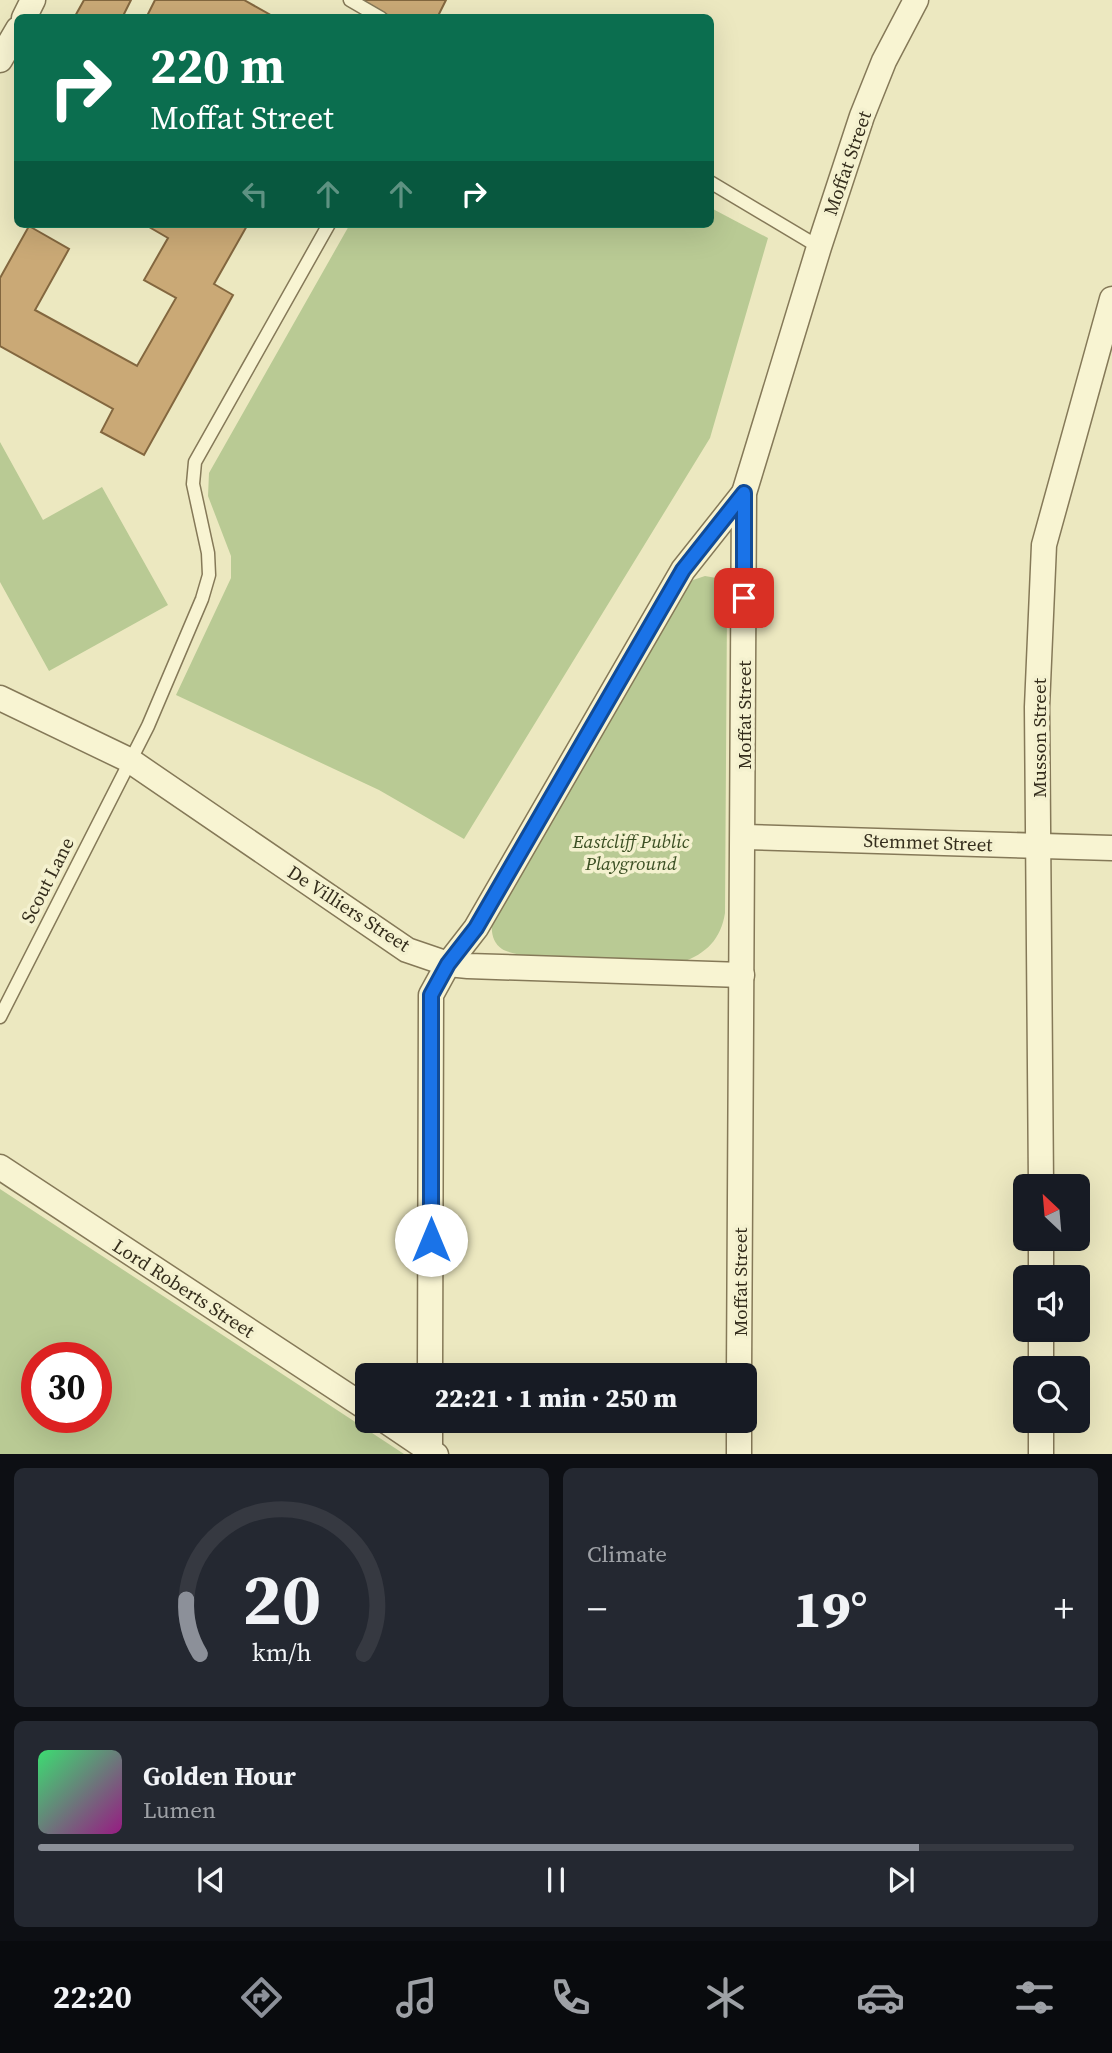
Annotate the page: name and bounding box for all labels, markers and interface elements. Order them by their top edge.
text: 220 m [150,32,285,99]
icon: right [35,42,126,133]
text: Moffat Street [150,96,334,140]
street label: Moffat Street [817,106,877,219]
icon: left [236,175,274,213]
icon: ahead [309,175,347,213]
icon: ahead [382,175,420,213]
icon: right [455,175,493,213]
pin [714,568,774,628]
icon: arrive [725,579,763,617]
street label: Moffat Street [731,660,757,770]
street label: Musson Street [1026,677,1052,798]
street label: Stemmet Street [863,827,994,857]
park label: Eastcliff Public Playground [571,828,690,876]
street label: Scout Lane [14,833,80,927]
street label: De Villiers Street [283,859,416,958]
north arrow [1013,1174,1090,1251]
map controls [1013,1174,1090,1433]
position arrow [394,1203,468,1277]
street label: Moffat Street [727,1227,753,1337]
street label: Lord Roberts Street [108,1232,261,1344]
button: sound [1013,1265,1090,1342]
speed limit sign: 30 [21,1342,112,1433]
button: search [1013,1356,1090,1433]
text: 22:21 · 1 min · 250 m [435,1380,677,1416]
text: Climate [587,1538,667,1570]
text: 20 [242,1549,321,1648]
text: 19° [793,1573,868,1644]
text: − [587,1583,607,1635]
text: + [1054,1583,1074,1635]
text: km/h [252,1634,311,1668]
text: Golden Hour [143,1758,296,1794]
text: Lumen [143,1794,216,1826]
icon: previous [192,1861,230,1899]
icon: pause [537,1861,575,1899]
icon: next [882,1861,920,1899]
icon: directions [237,1973,286,2022]
icon: music [392,1973,441,2022]
icon: phone [546,1973,595,2022]
icon: climate [701,1973,750,2022]
icon: car [856,1973,905,2022]
icon: filters [1010,1973,1059,2022]
text: 22:20 [53,1975,132,2019]

